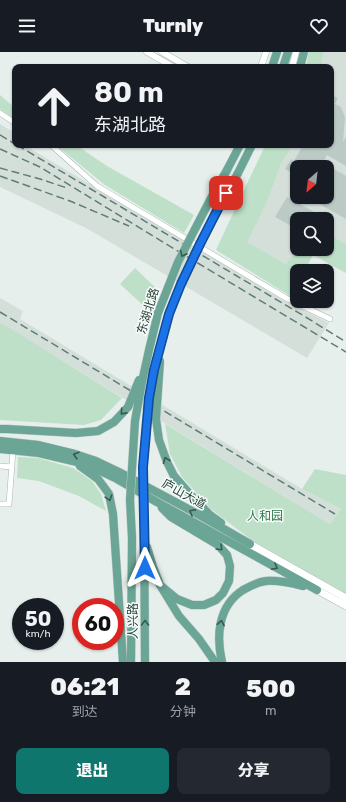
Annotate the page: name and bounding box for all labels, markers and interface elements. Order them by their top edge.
icon: menu [16,15,38,37]
text: Turnly [143,15,203,37]
icon: heart [308,15,330,37]
text: 80 m [94,76,164,109]
icon: ahead [28,80,80,132]
text: 东湖北路 [94,114,166,136]
north arrow [290,160,334,204]
map controls [290,160,334,308]
pin [209,176,243,210]
icon: arrive [215,182,237,204]
button: search [290,212,334,256]
one-way arrow [180,250,187,257]
button: layers [290,264,334,308]
street label: 东湖北路 [134,286,162,336]
one-way arrow [120,407,127,415]
one-way arrow [72,451,79,460]
one-way arrow [163,456,171,463]
street label: 庐山大道 [160,476,208,512]
one-way arrow [104,494,113,501]
one-way arrow [189,509,196,516]
park label: 人和园 [247,509,283,523]
one-way arrow [215,543,223,551]
position arrow [124,547,166,589]
one-way arrow [271,562,278,569]
speed limit sign: 60 [72,598,124,650]
street label: 人兴路 [126,603,140,639]
text: 50 [25,607,51,631]
one-way arrow [141,620,149,626]
one-way arrow [216,620,225,627]
text: km/h [26,628,50,640]
text: 06:21 [50,673,119,701]
text: 2 [175,673,191,701]
text: 500 [246,675,296,703]
text: m [265,703,277,718]
text: 到达 [72,704,98,719]
text: 分钟 [170,704,196,719]
button: 退出 [16,748,169,794]
button: 分享 [177,748,330,794]

